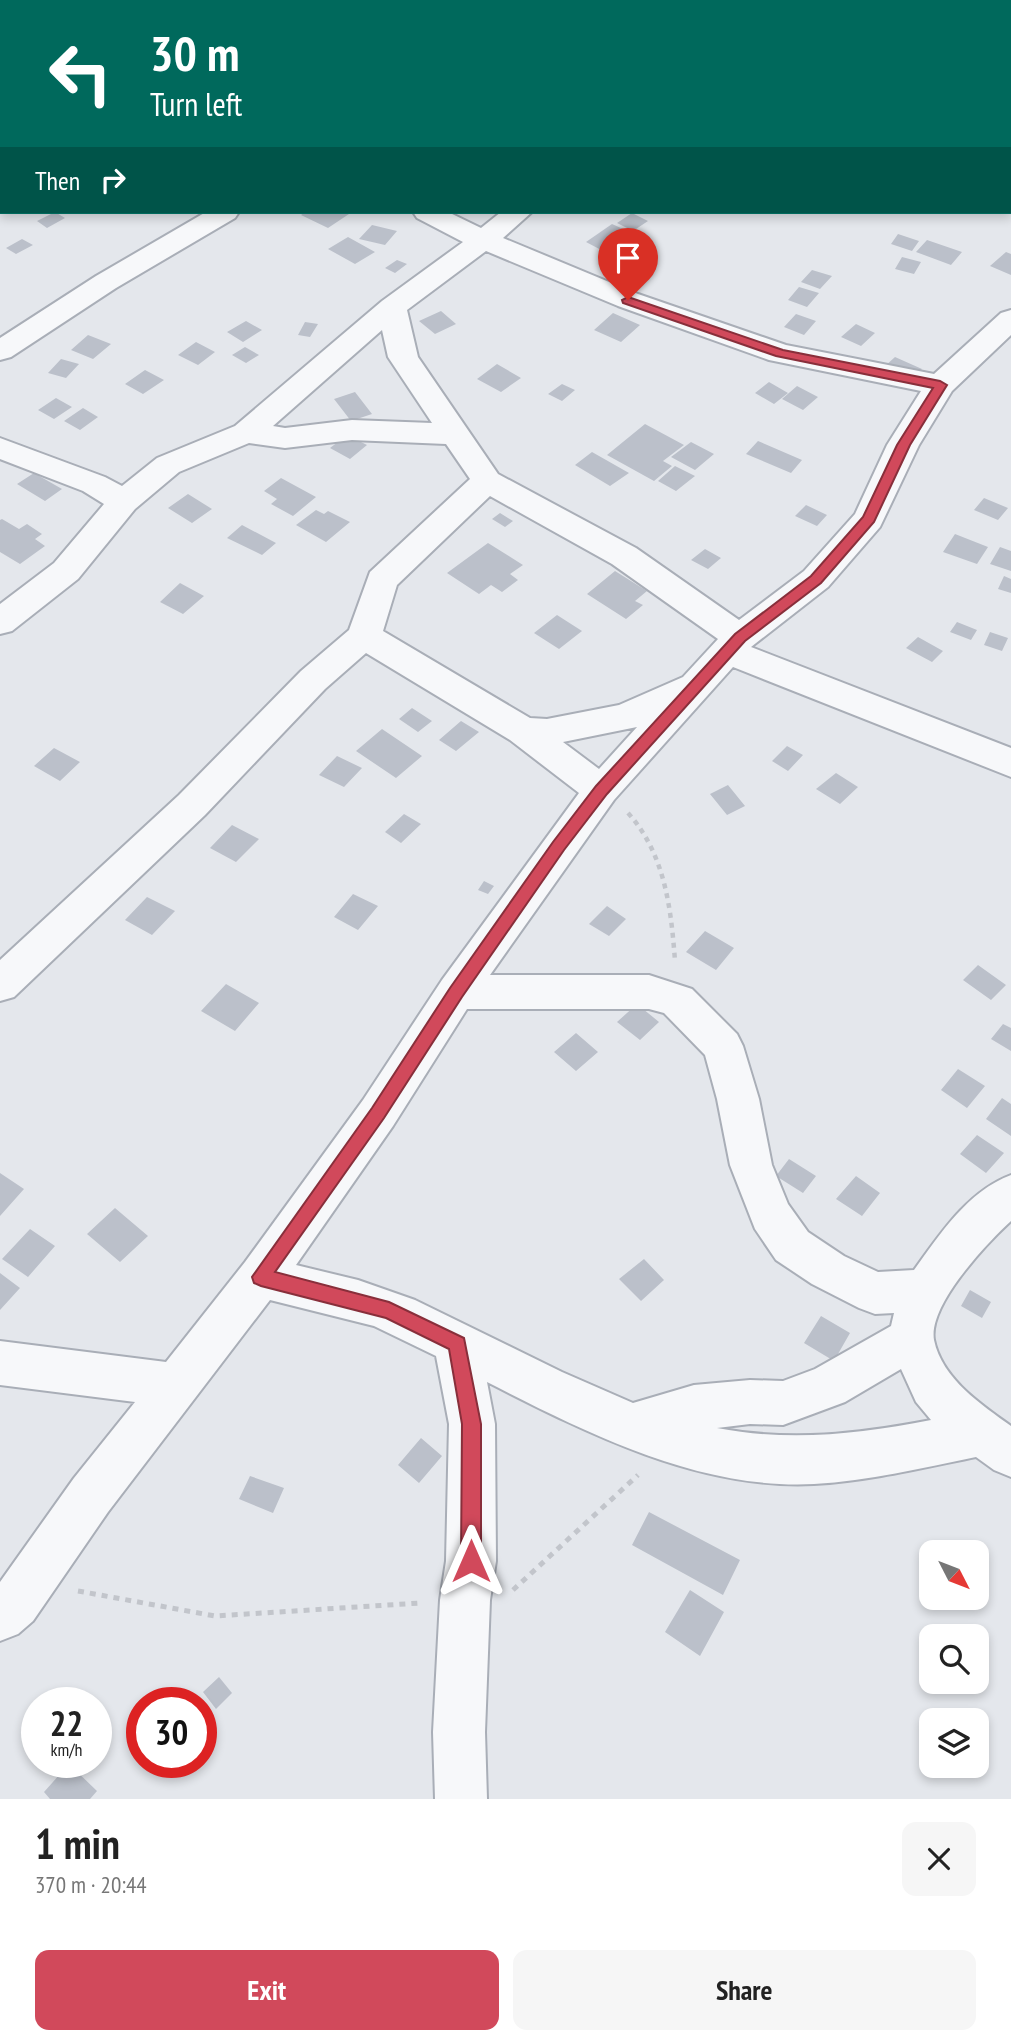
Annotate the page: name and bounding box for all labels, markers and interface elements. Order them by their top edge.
text: 30 m [150,21,239,85]
icon: left [35,28,126,119]
text: Turn left [150,83,242,125]
icon: right [94,161,132,199]
text: Then [35,164,80,197]
pin [598,228,658,300]
icon: arrive [609,239,647,277]
position arrow [434,1524,508,1598]
north arrow [919,1540,989,1610]
map controls [919,1540,989,1778]
button: search [919,1624,989,1694]
speed limit sign: 30 [126,1687,217,1778]
text: 22 [50,1700,83,1746]
button: layers [919,1708,989,1778]
text: km/h [51,1738,82,1761]
text: 1 min [35,1816,120,1871]
button: close [902,1822,976,1896]
text: 370 m · 20:44 [35,1870,147,1899]
button: Exit [35,1950,499,2030]
button: Share [513,1950,976,2030]

